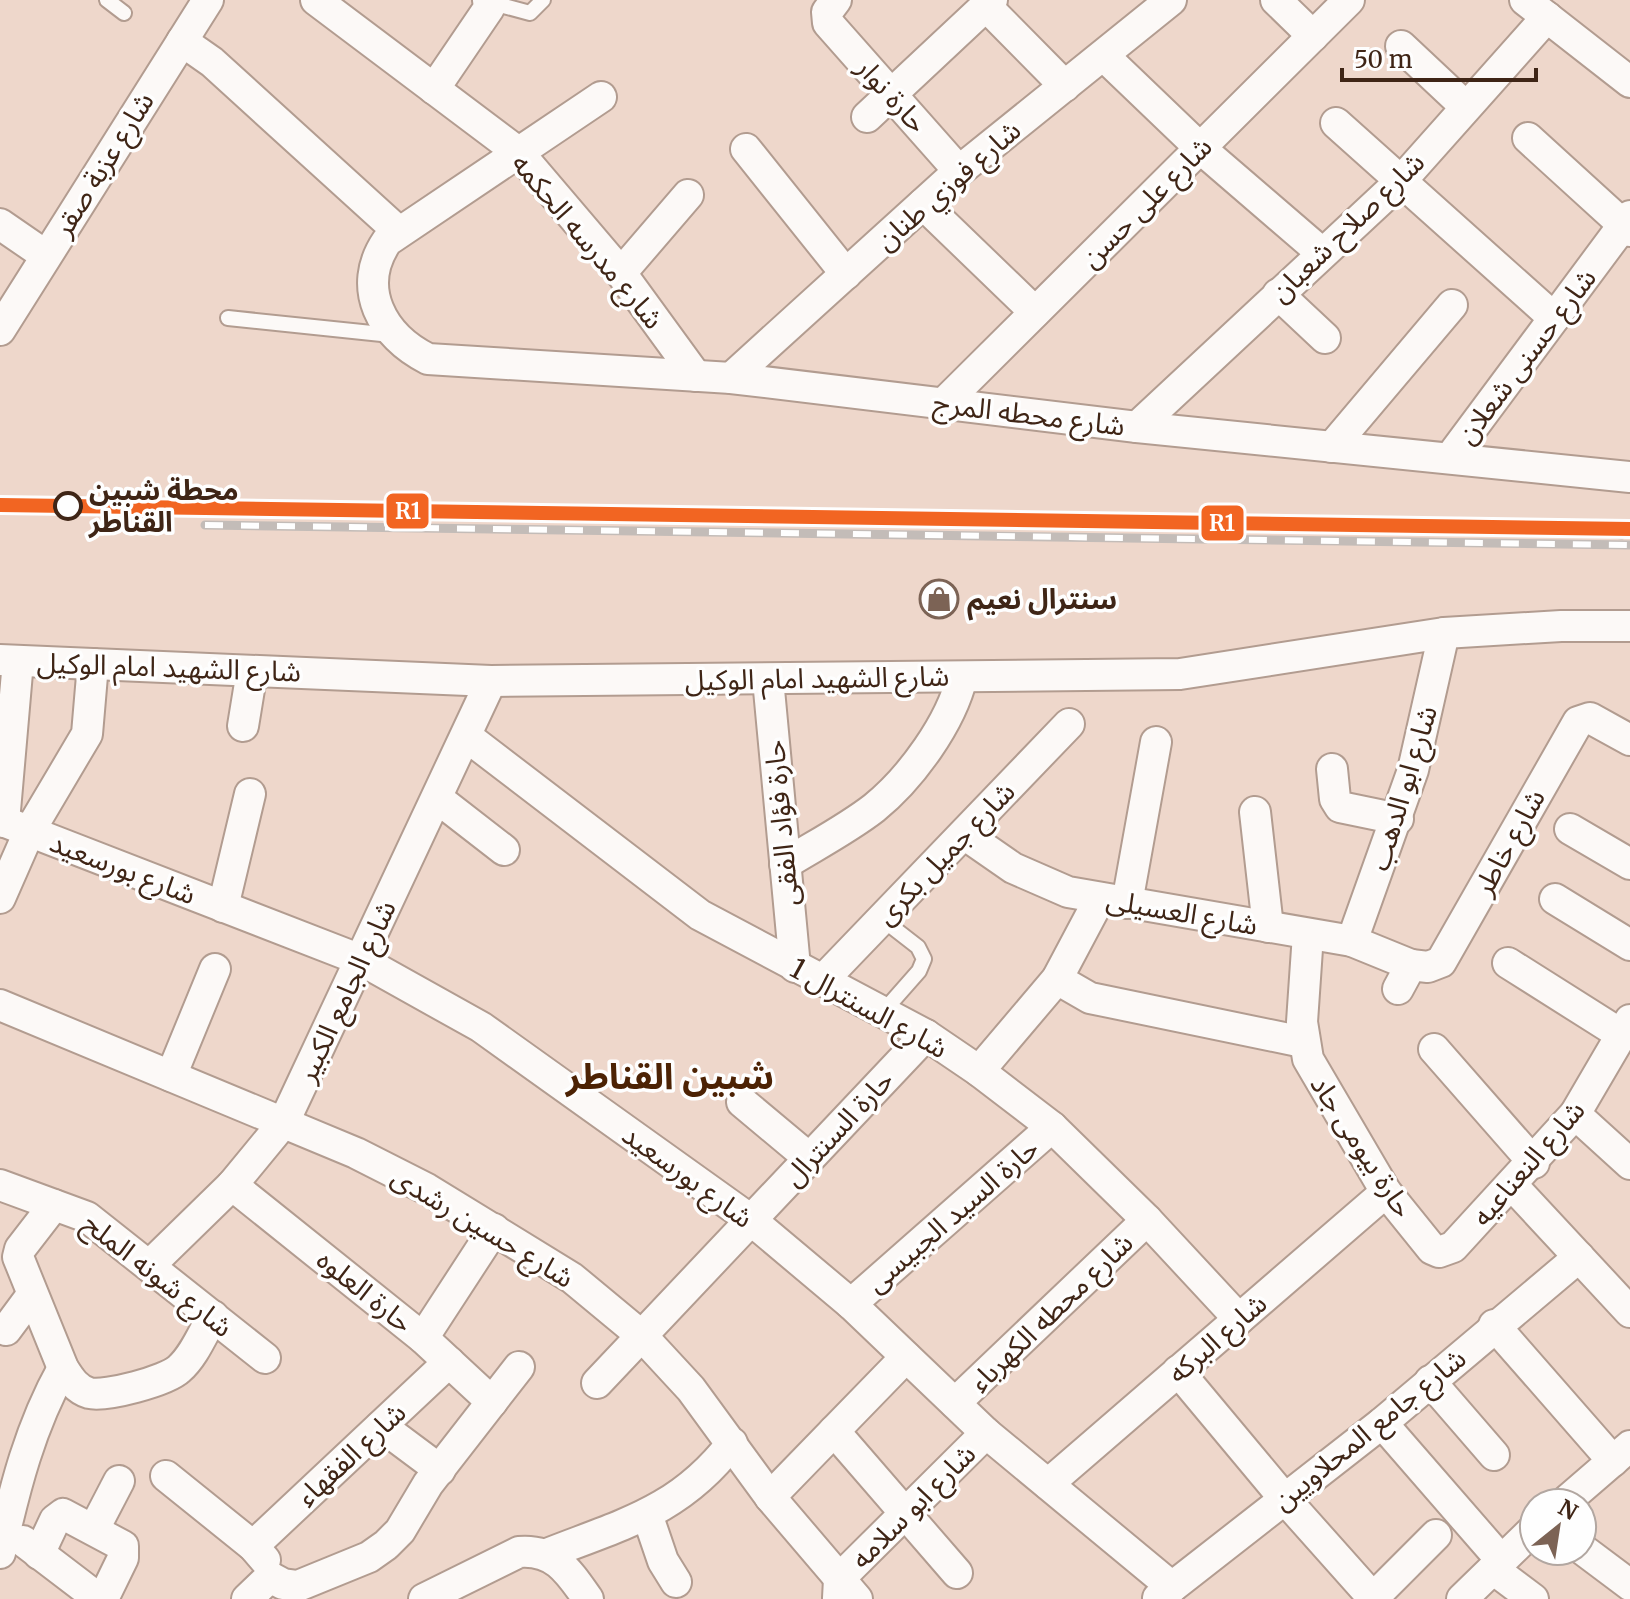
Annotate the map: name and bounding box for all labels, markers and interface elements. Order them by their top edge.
scale bar [1342,32,1536,82]
text: 50 m [1354,44,1413,75]
street label: حارة نوار [848,49,935,140]
street label: شارع عزبة صقر [44,85,164,245]
street label: شارع فوزي طنان [868,112,1030,261]
street label: شارع على حسن [1073,129,1222,278]
street label: شارع صلاح شعبان [1262,144,1434,312]
street label: شارع مدرسه الحكمه [502,146,672,338]
street label: شارع حسنى شعلان [1448,261,1606,453]
street label: شارع محطه المرج [931,384,1127,447]
place label: محطة شبين القناطر [88,472,239,540]
marker: محطة شبين القناطر [54,492,82,520]
line badge: R1 [385,492,430,530]
text: R1 [395,497,421,525]
line badge: R1 [1200,504,1245,542]
text: R1 [1209,509,1235,537]
shop icon: سنترال نعيم [918,578,960,620]
place label: سنترال نعيم [967,581,1117,621]
street label: شارع الشهيد امام الوكيل [36,644,302,693]
street label: شارع الشهيد امام الوكيل [685,658,950,701]
street label: شارع ابو الدهب [1361,701,1448,876]
street label: حارة فؤاد الفقى [756,739,806,907]
street label: شارع جميل بكرى [868,774,1025,934]
street label: شارع خاطر [1465,783,1555,904]
street label: شارع بورسعيد [44,824,201,915]
street label: شارع العسيلى [1103,881,1260,946]
street label: شارع الجامع الكبير [288,894,407,1090]
street label: شارع السنترال 1 [782,950,954,1069]
district label: شبين القناطر [564,1054,774,1099]
street label: حارة السنترال [775,1062,901,1194]
street label: حارة بيومى جاد [1303,1068,1421,1224]
street label: شارع النعناعيه [1463,1093,1595,1235]
street label: شارع بورسعيد [614,1116,761,1238]
street label: حارة السيد الجبيسى [858,1130,1046,1300]
street label: شارع حسين رشدى [384,1158,581,1298]
street label: شارع شونه الملح [74,1205,240,1347]
street label: شارع محطه الكهرباء [962,1225,1142,1401]
street label: حارة العلوه [310,1241,420,1341]
street label: شارع البركه [1160,1285,1276,1393]
street label: شارع جامع المحلاويين [1265,1340,1475,1520]
street label: شارع الفقهاء [289,1394,415,1516]
street label: شارع ابو سلامه [843,1436,985,1578]
north arrow [1518,1487,1598,1567]
text: N [1553,1493,1583,1526]

